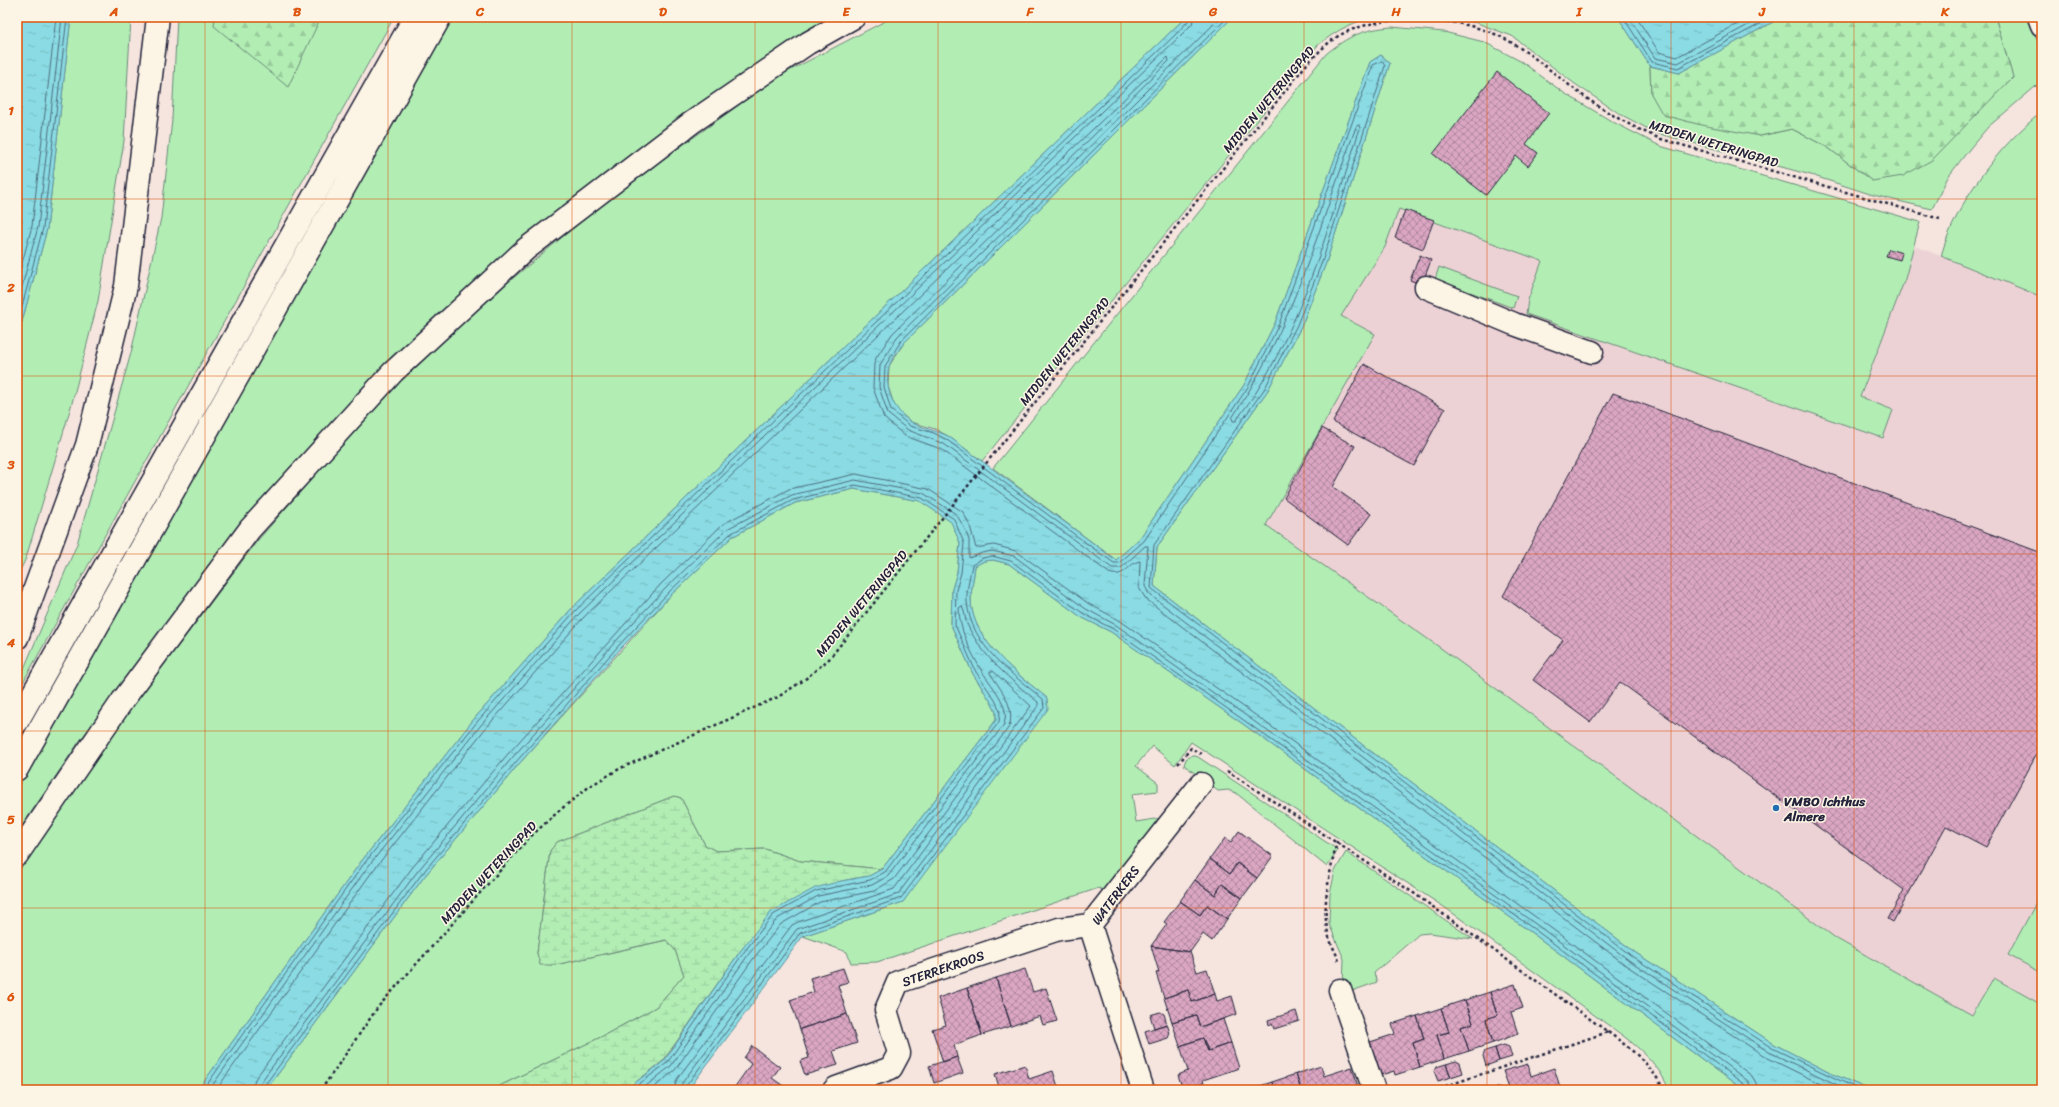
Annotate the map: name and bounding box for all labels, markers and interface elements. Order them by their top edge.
text: A [109,0,118,23]
text: B [293,0,302,23]
text: C [475,0,485,23]
text: D [659,0,667,23]
text: E [842,0,851,23]
text: F [1025,0,1034,23]
text: G [1208,0,1218,23]
text: H [1390,0,1401,23]
text: I [1575,0,1583,23]
text: J [1758,0,1766,23]
text: K [1940,0,1950,23]
street label: MIDDEN WETERINGPAD [1216,40,1320,158]
text: 1 [8,99,14,122]
street label: MIDDEN WETERINGPAD [1646,113,1782,174]
text: 2 [6,276,15,299]
street label: MIDDEN WETERINGPAD [1013,292,1116,411]
text: 3 [6,453,15,476]
street label: MIDDEN WETERINGPAD [809,544,913,662]
text: 4 [6,631,16,654]
place label: VMBO Ichthus Almere [1783,790,1866,828]
marker: VMBO Ichthus Almere [1771,803,1781,813]
text: 5 [7,808,15,831]
street label: MIDDEN WETERINGPAD [434,815,543,929]
street label: WATERKERS [1085,861,1145,930]
street label: STERREKROOS [899,944,987,993]
text: 6 [6,985,15,1008]

